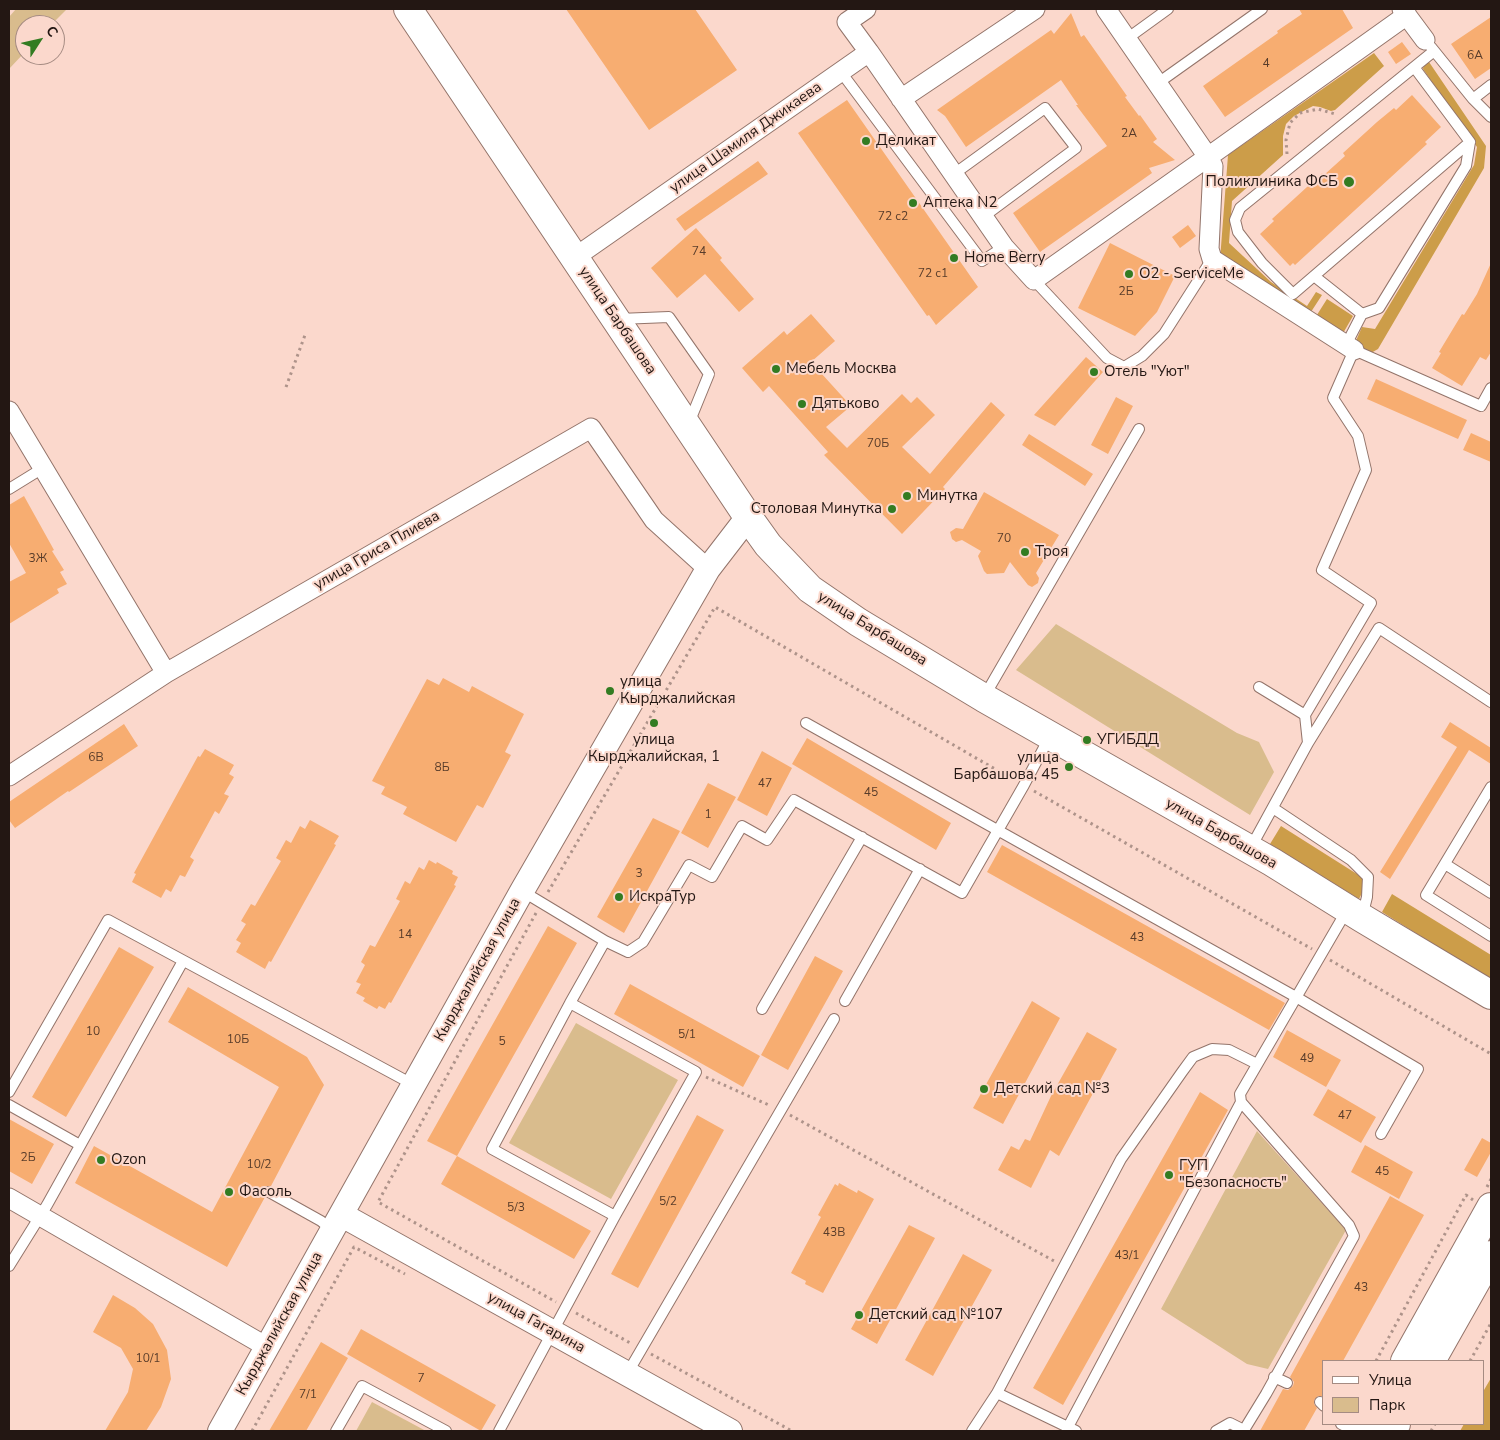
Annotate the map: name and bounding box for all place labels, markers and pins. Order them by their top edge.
place label: Деликат [876,132,936,150]
marker: Деликат [860,135,872,147]
place label: Поликлиника ФСБ [1206,173,1338,191]
marker: Поликлиника ФСБ [1342,175,1356,189]
place label: Аптека N2 [923,194,997,212]
marker: Аптека N2 [907,197,919,209]
place label: Home Berry [964,249,1045,267]
marker: Home Berry [948,252,960,264]
place label: О2 - ServiceMe [1139,265,1243,283]
marker: О2 - ServiceMe [1123,268,1135,280]
place label: Мебель Москва [786,360,897,378]
marker: Мебель Москва [770,363,782,375]
place label: Отель "Уют" [1104,363,1190,381]
marker: Отель "Уют" [1088,366,1100,378]
place label: Дятьково [812,395,880,413]
marker: Дятьково [796,398,808,410]
place label: Минутка [917,487,978,505]
marker: Минутка [901,490,913,502]
place label: Столовая Минутка [751,500,882,518]
marker: Столовая Минутка [886,503,898,515]
place label: Троя [1035,543,1068,561]
marker: Троя [1019,546,1031,558]
place label: улица Кырджалийская [620,673,735,708]
marker: улица Кырджалийская [604,685,616,697]
marker: улица Кырджалийская, 1 [648,717,660,729]
place label: улица Кырджалийская, 1 [588,731,720,766]
place label: УГИБДД [1097,731,1159,749]
marker: УГИБДД [1081,734,1093,746]
place label: улица Барбашова, 45 [954,749,1059,784]
marker: улица Барбашова, 45 [1063,761,1075,773]
place label: ИскраТур [629,888,696,906]
marker: ИскраТур [613,891,625,903]
place label: Детский сад №3 [994,1080,1110,1098]
marker: Детский сад №3 [978,1083,990,1095]
place label: Ozon [111,1151,146,1169]
marker: Ozon [95,1154,107,1166]
place label: ГУП "Безопасность" [1179,1157,1287,1192]
marker: ГУП "Безопасность" [1163,1169,1175,1181]
place label: Фасоль [239,1183,292,1201]
marker: Фасоль [223,1186,235,1198]
place label: Детский сад №107 [869,1306,1003,1324]
marker: Детский сад №107 [853,1309,865,1321]

